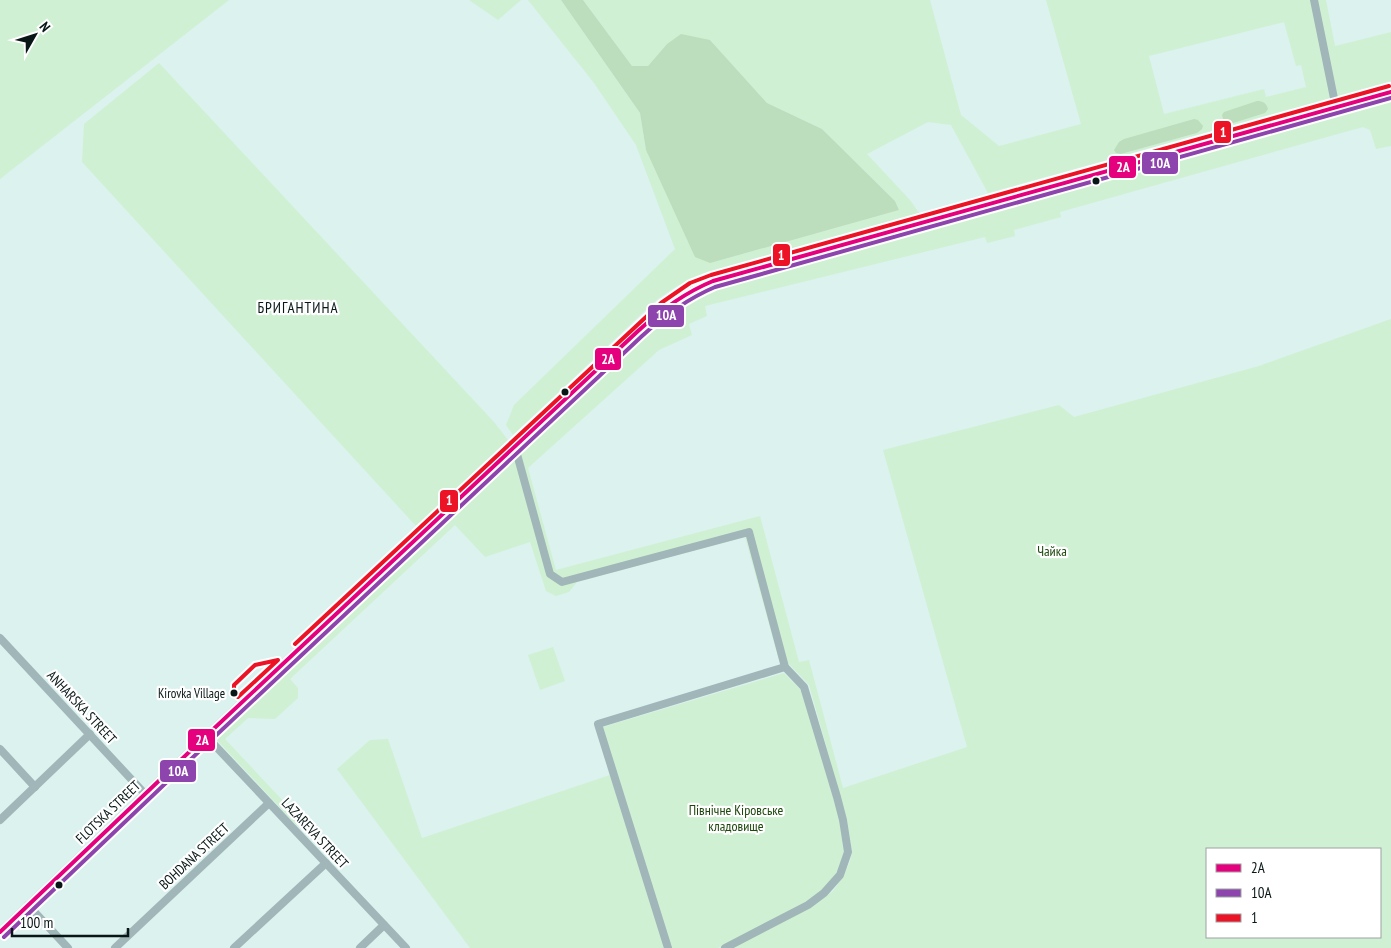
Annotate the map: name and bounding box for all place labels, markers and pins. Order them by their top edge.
unlabelled marker [1091,176,1101,186]
unlabelled marker [560,387,570,397]
place label: Kirovka Village [158,685,225,702]
marker: Kirovka Village [229,688,239,698]
unlabelled marker [54,880,64,890]

